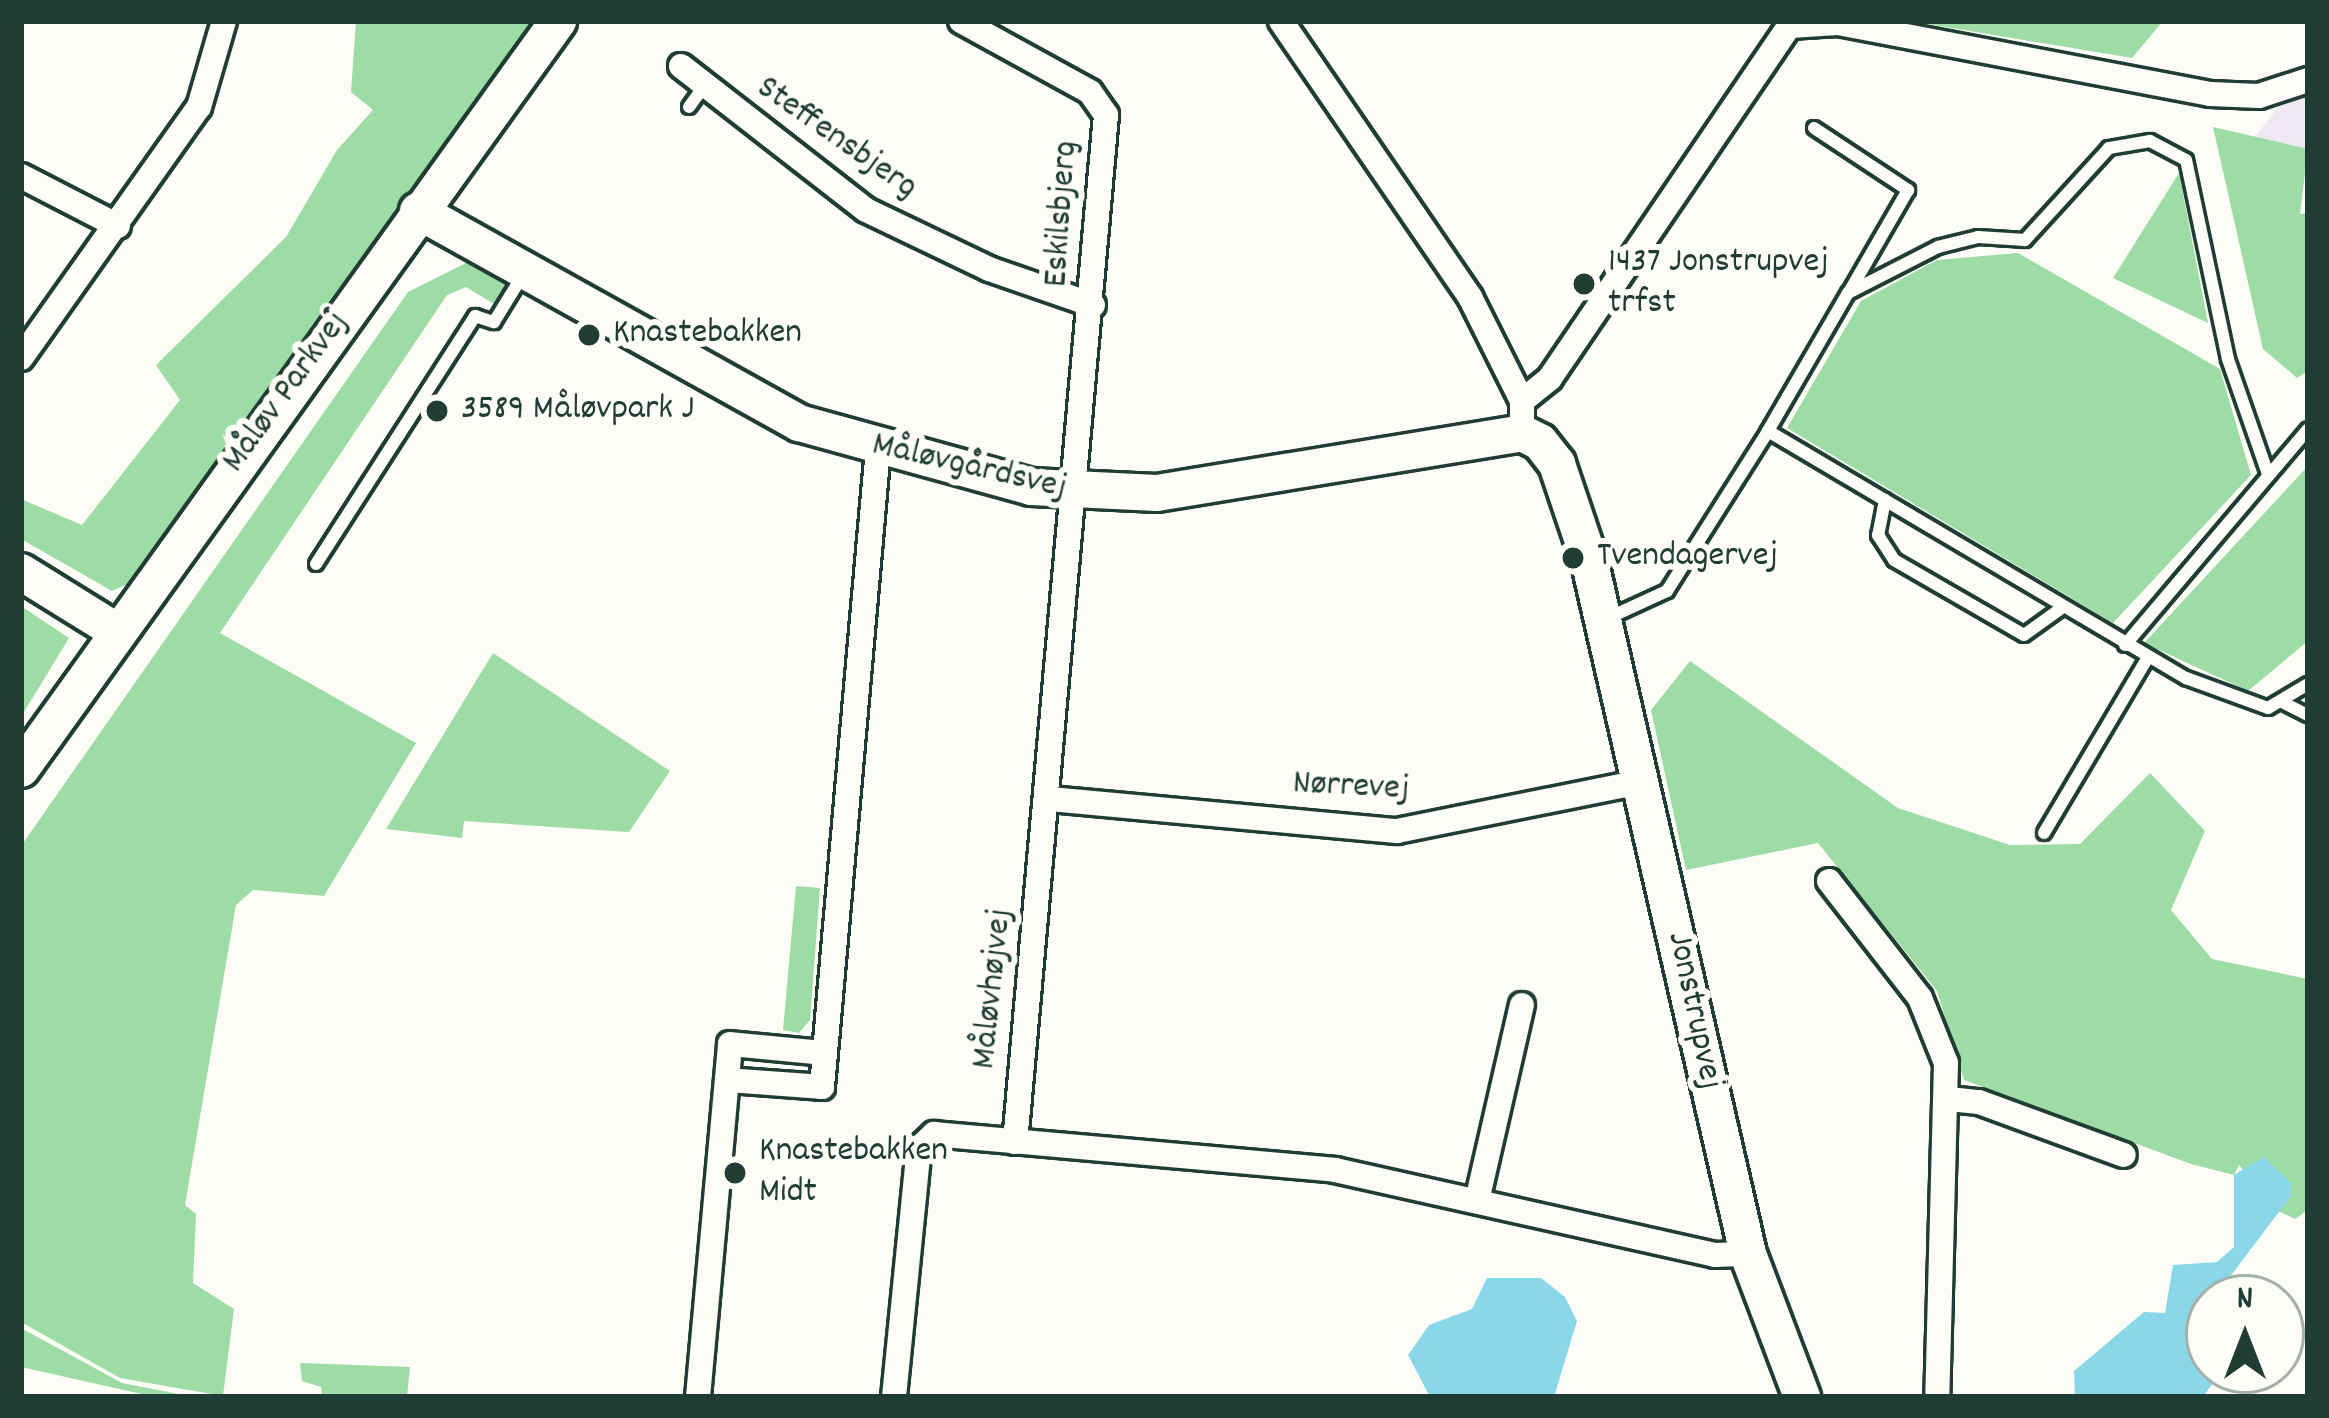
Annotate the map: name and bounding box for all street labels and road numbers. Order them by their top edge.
street label: Steffensbjerg [747,68,925,210]
street label: Eskilsbjerg [1036,139,1090,289]
street label: Måløv Parkvej [214,304,360,482]
street label: Måløvgårdsvej [868,425,1070,511]
street label: Nørrevej [1292,763,1410,813]
street label: Måløvhøjvej [964,907,1024,1071]
street label: Jonstrupvej [1655,928,1731,1094]

